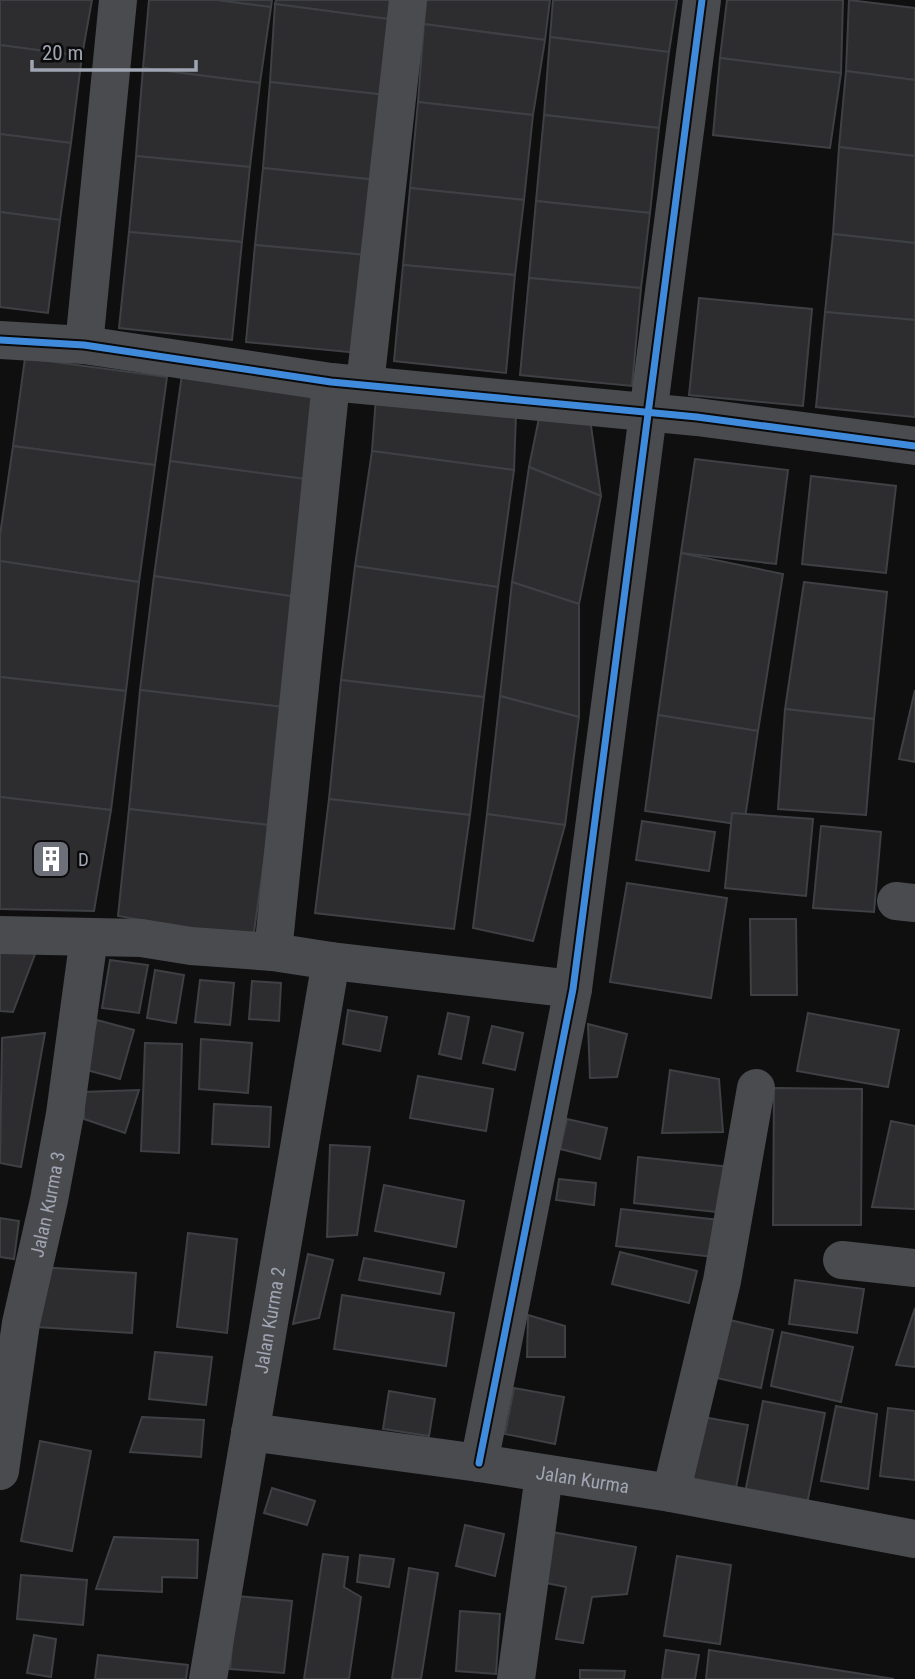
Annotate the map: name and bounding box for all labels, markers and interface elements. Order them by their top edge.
scale bar [32,28,196,72]
text: 20 m [42,41,83,65]
building icon: D [30,838,72,880]
place label: D [78,848,89,871]
street label: Jalan Kurma 3 [25,1150,70,1260]
street label: Jalan Kurma 2 [250,1265,290,1375]
street label: Jalan Kurma [534,1461,631,1498]

